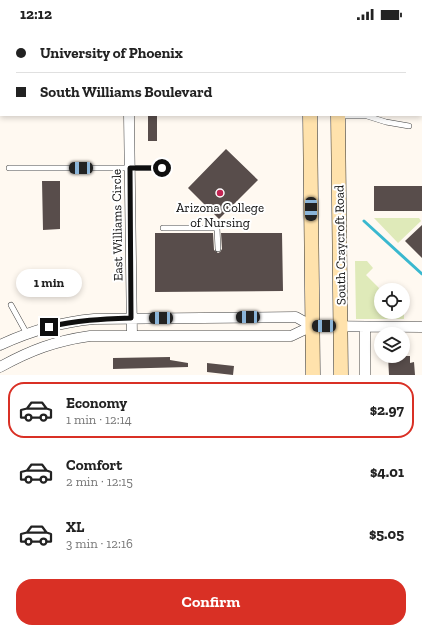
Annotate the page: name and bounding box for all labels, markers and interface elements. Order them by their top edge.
text: 12:12 [20,5,52,23]
text: University of Phoenix [40,44,183,62]
text: South Williams Boulevard [40,83,212,101]
route start [153,159,171,177]
car [69,162,93,174]
street label: East Williams Circle [109,169,125,281]
street label: South Craycroft Road [331,185,349,305]
marker: Arizona College of Nursing [215,188,225,198]
car [305,197,317,221]
place label: Arizona College of Nursing [176,200,264,230]
callout: 1 min [16,269,82,297]
text: 1 min [34,275,64,290]
map controls [374,283,410,363]
button: locate [374,283,410,319]
car [236,311,260,323]
car [149,312,173,324]
route end [40,318,58,336]
car [312,320,336,332]
button: layers [374,327,410,363]
icon: car [18,392,54,428]
text: Economy [66,394,127,412]
text: $2.97 [370,401,404,419]
text: 1 min · 12:14 [66,412,132,427]
icon: car [18,454,54,490]
text: Comfort [66,456,122,474]
text: $4.01 [370,463,404,481]
text: 2 min · 12:15 [66,474,133,489]
icon: car [18,516,54,552]
text: XL [66,518,84,536]
text: $5.05 [369,525,404,543]
text: 3 min · 12:16 [66,536,133,551]
button: Confirm [16,579,406,625]

